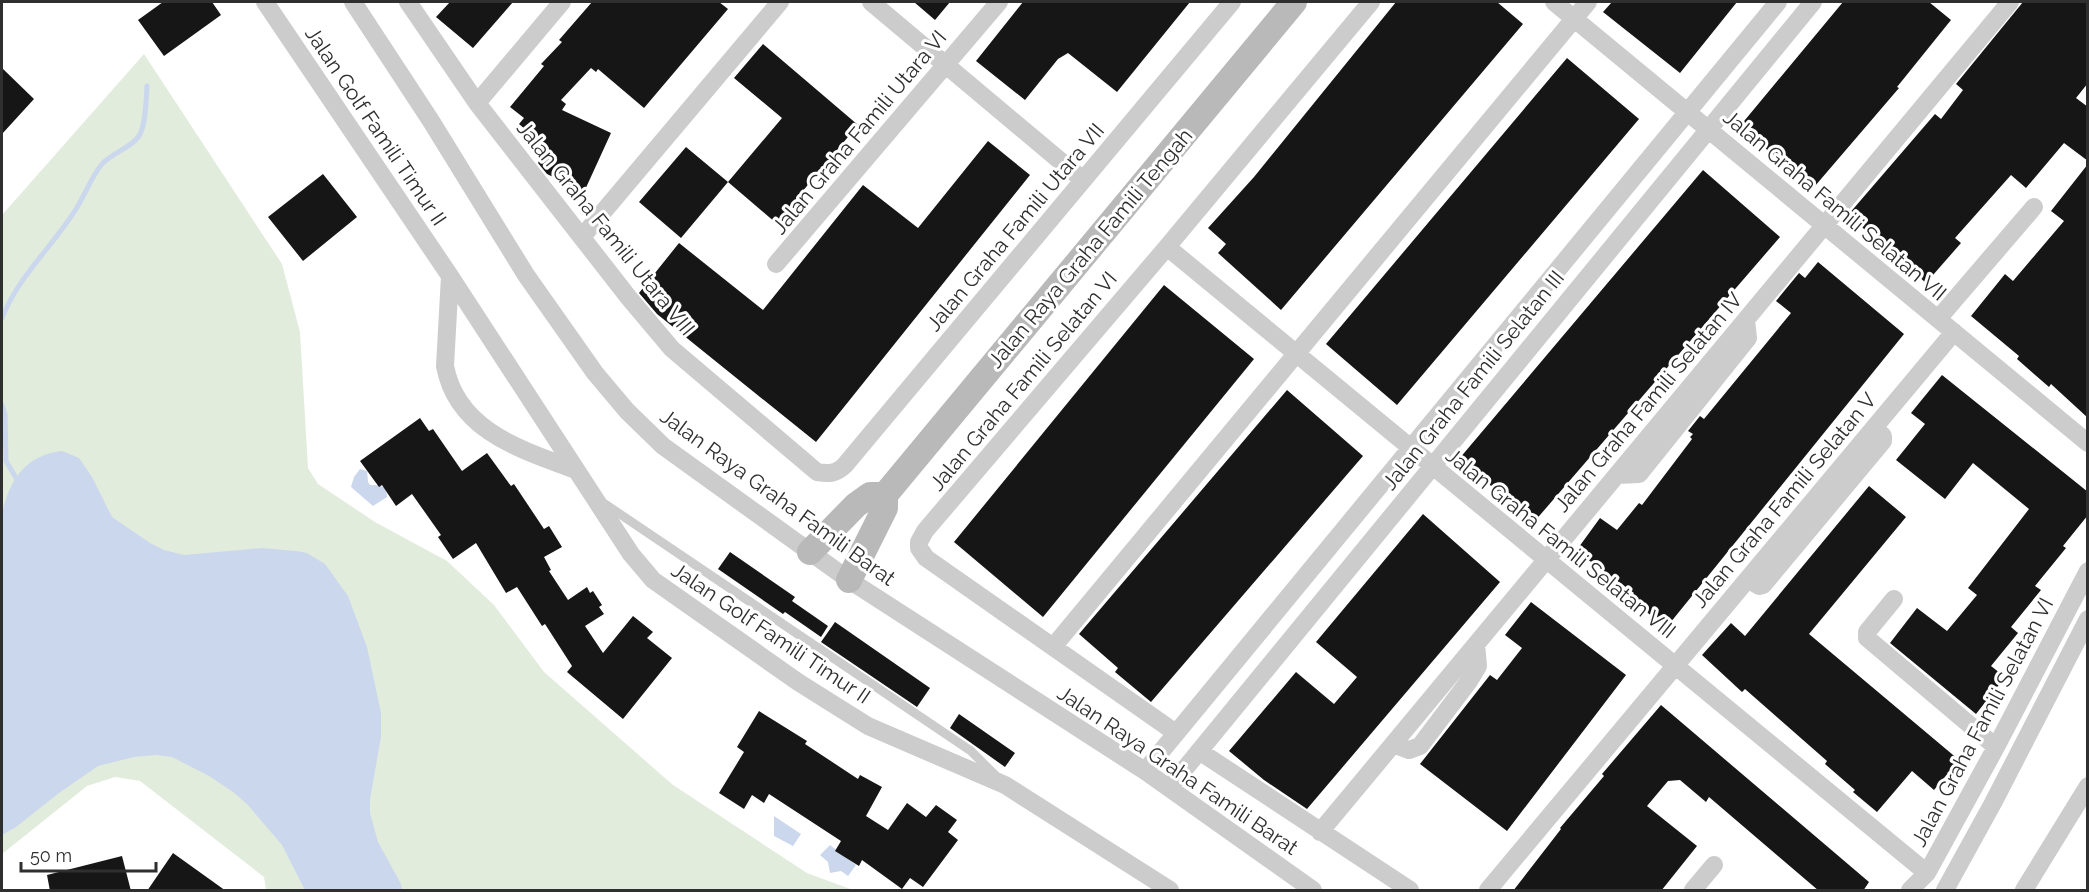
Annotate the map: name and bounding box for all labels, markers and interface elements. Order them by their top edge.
street label: Jalan Golf Famili Timur II [300,22,452,230]
street label: Jalan Graha Famili Utara VI [766,25,952,239]
street label: Jalan Graha Famili Selatan VII [1719,104,1951,306]
street label: Jalan Graha Famili Utara VIII [512,116,700,340]
street label: Jalan Graha Famili Utara VII [921,118,1109,336]
street label: Jalan Raya Graha Famili Tengah [983,123,1197,373]
street label: Jalan Graha Famili Selatan III [1377,265,1569,495]
street label: Jalan Graha Famili Selatan VI [924,267,1122,495]
street label: Jalan Graha Famili Selatan IV [1549,287,1747,517]
street label: Jalan Graha Famili Selatan V [1687,388,1881,612]
street label: Jalan Raya Graha Famili Barat [656,403,900,591]
street label: Jalan Graha Famili Selatan VIII [1441,443,1681,643]
street label: Jalan Golf Famili Timur II [667,557,875,709]
street label: Jalan Graha Famili Selatan VI [1906,593,2058,851]
street label: Jalan Raya Graha Famili Barat [1053,680,1303,860]
scale bar [21,835,156,873]
text: 50 m [30,845,72,866]

